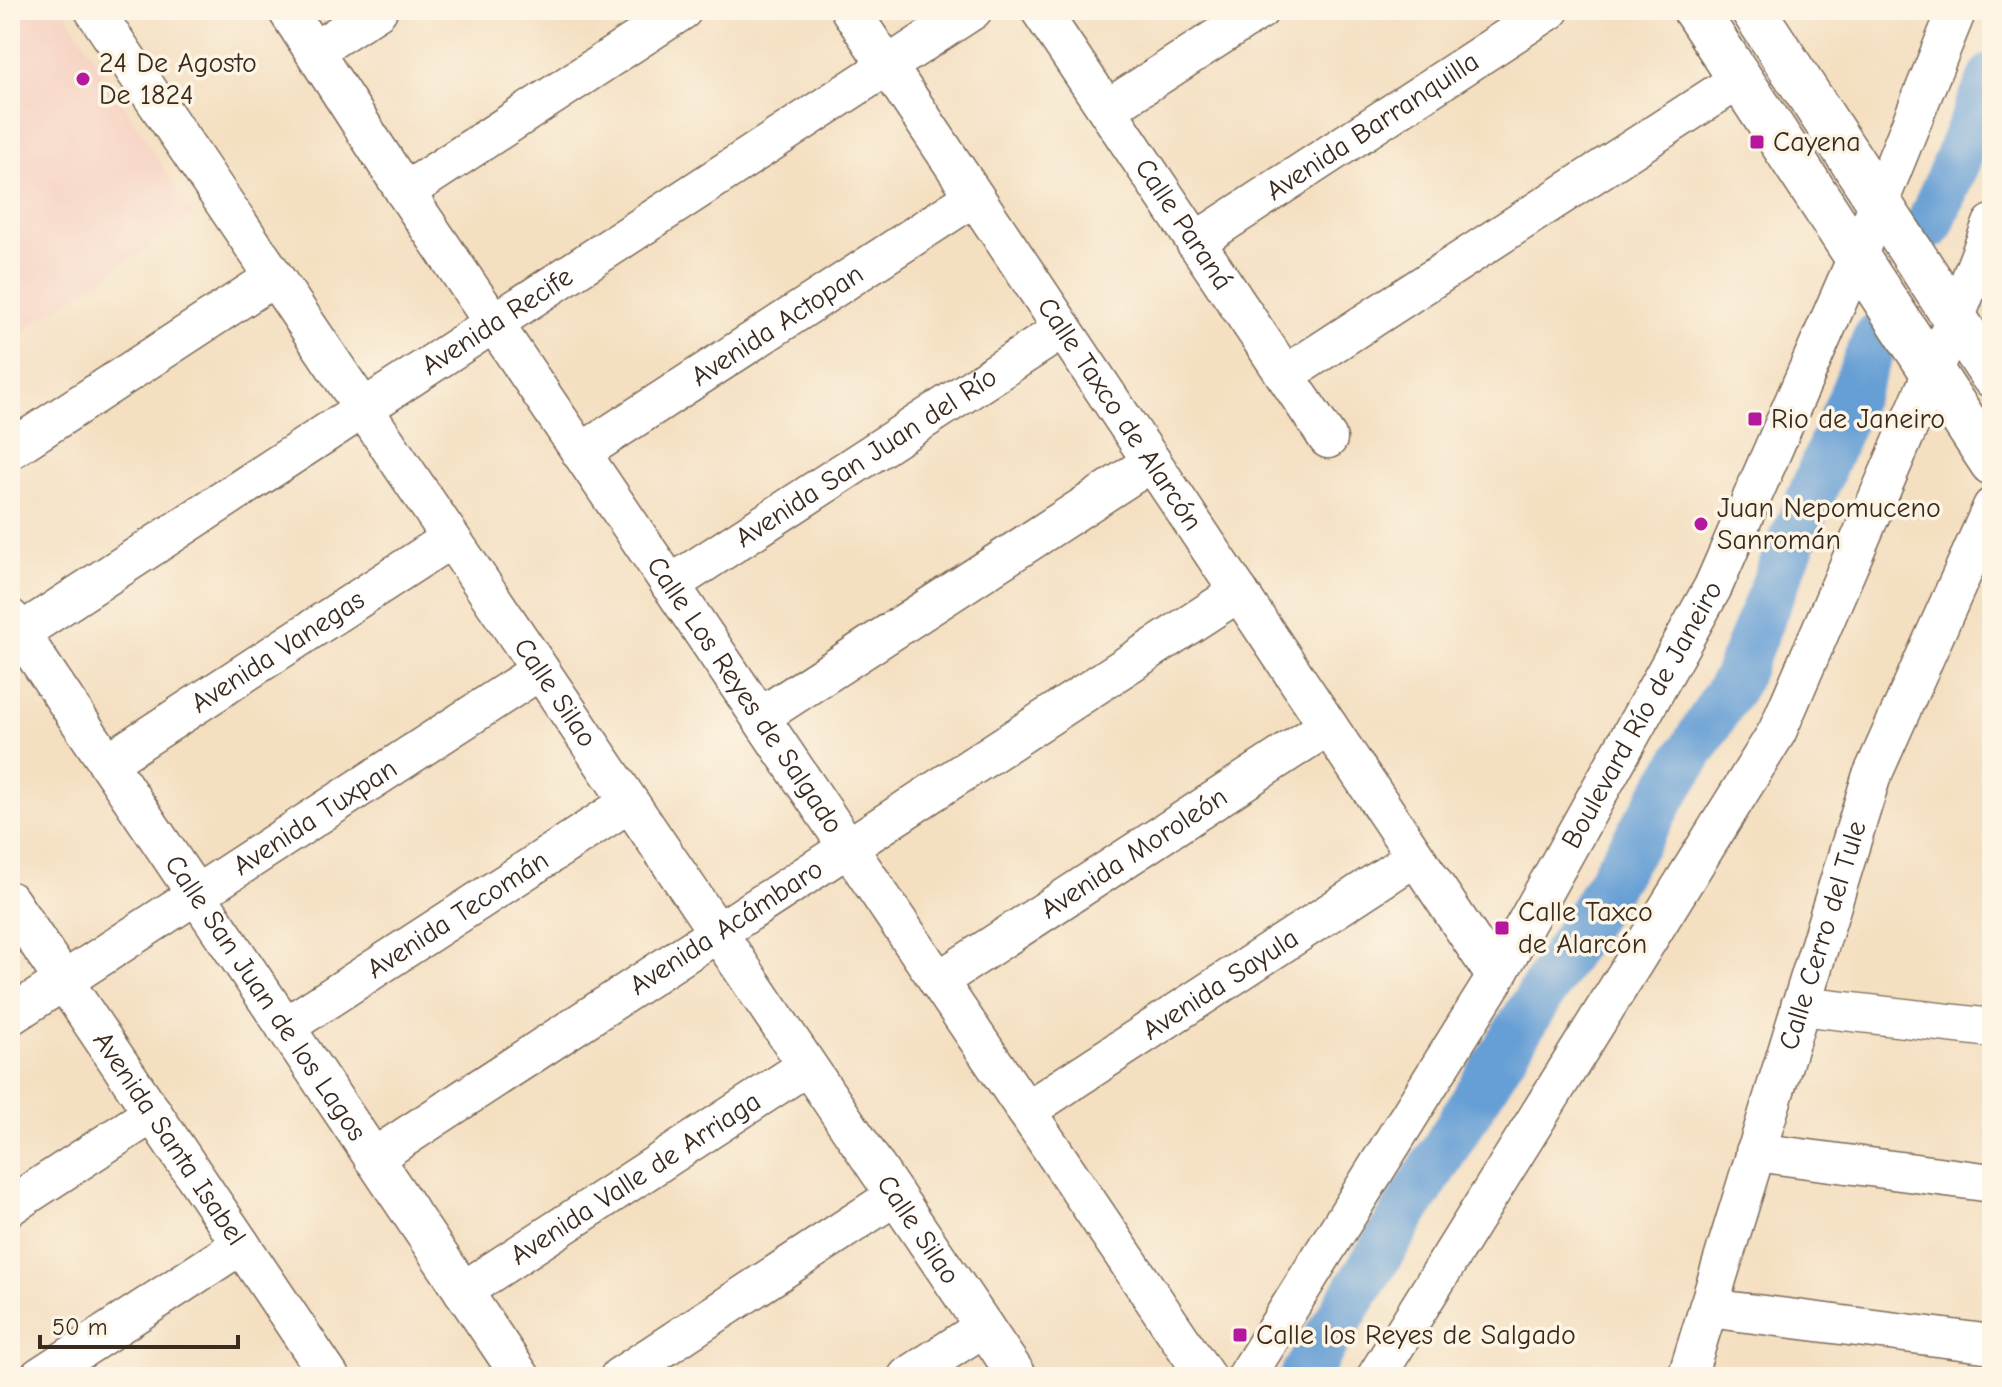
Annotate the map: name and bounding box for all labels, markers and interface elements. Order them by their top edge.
street label: Avenida Barranquilla [1260,45,1485,207]
place label: 24 De Agosto De 1824 [99,47,257,111]
marker: 24 De Agosto De 1824 [74,70,92,88]
place label: Cayena [1773,126,1861,158]
marker: Cayena [1748,133,1766,151]
street label: Calle Paraná [1128,152,1239,296]
street label: Avenida Actopan [685,258,869,393]
street label: Avenida Recife [416,260,578,382]
street label: Calle Taxco de Alarcón [1031,292,1209,537]
street label: Avenida San Juan del Río [729,361,1003,554]
place label: Rio de Janeiro [1771,403,1945,435]
marker: Rio de Janeiro [1746,410,1764,428]
place label: Juan Nepomuceno Sanromán [1717,492,1941,556]
marker: Juan Nepomuceno Sanromán [1692,515,1710,533]
street label: Calle Los Reyes de Salgado [640,550,850,840]
street label: Boulevard Río de Janeiro [1555,575,1729,854]
street label: Avenida Vanegas [185,583,370,720]
street label: Calle Silao [507,632,604,753]
street label: Avenida Tuxpan [227,752,403,882]
street label: Avenida Moroleón [1035,780,1233,925]
street label: Calle Cerro del Tule [1772,817,1873,1054]
street label: Avenida Tecomán [361,844,554,985]
street label: Calle San Juan de los Lagos [158,849,373,1147]
street label: Avenida Acámbaro [624,852,829,1002]
place label: Calle Taxco de Alarcón [1518,896,1653,960]
marker: Calle Taxco de Alarcón [1493,919,1511,937]
street label: Avenida Sayula [1136,922,1304,1047]
street label: Avenida Santa Isabel [86,1025,253,1251]
street label: Avenida Valle de Arriaga [504,1085,767,1272]
street label: Calle Silao [870,1169,966,1290]
scale bar [40,1299,238,1349]
text: 50 m [52,1313,108,1341]
place label: Calle los Reyes de Salgado [1256,1319,1576,1351]
marker: Calle los Reyes de Salgado [1231,1326,1249,1344]

